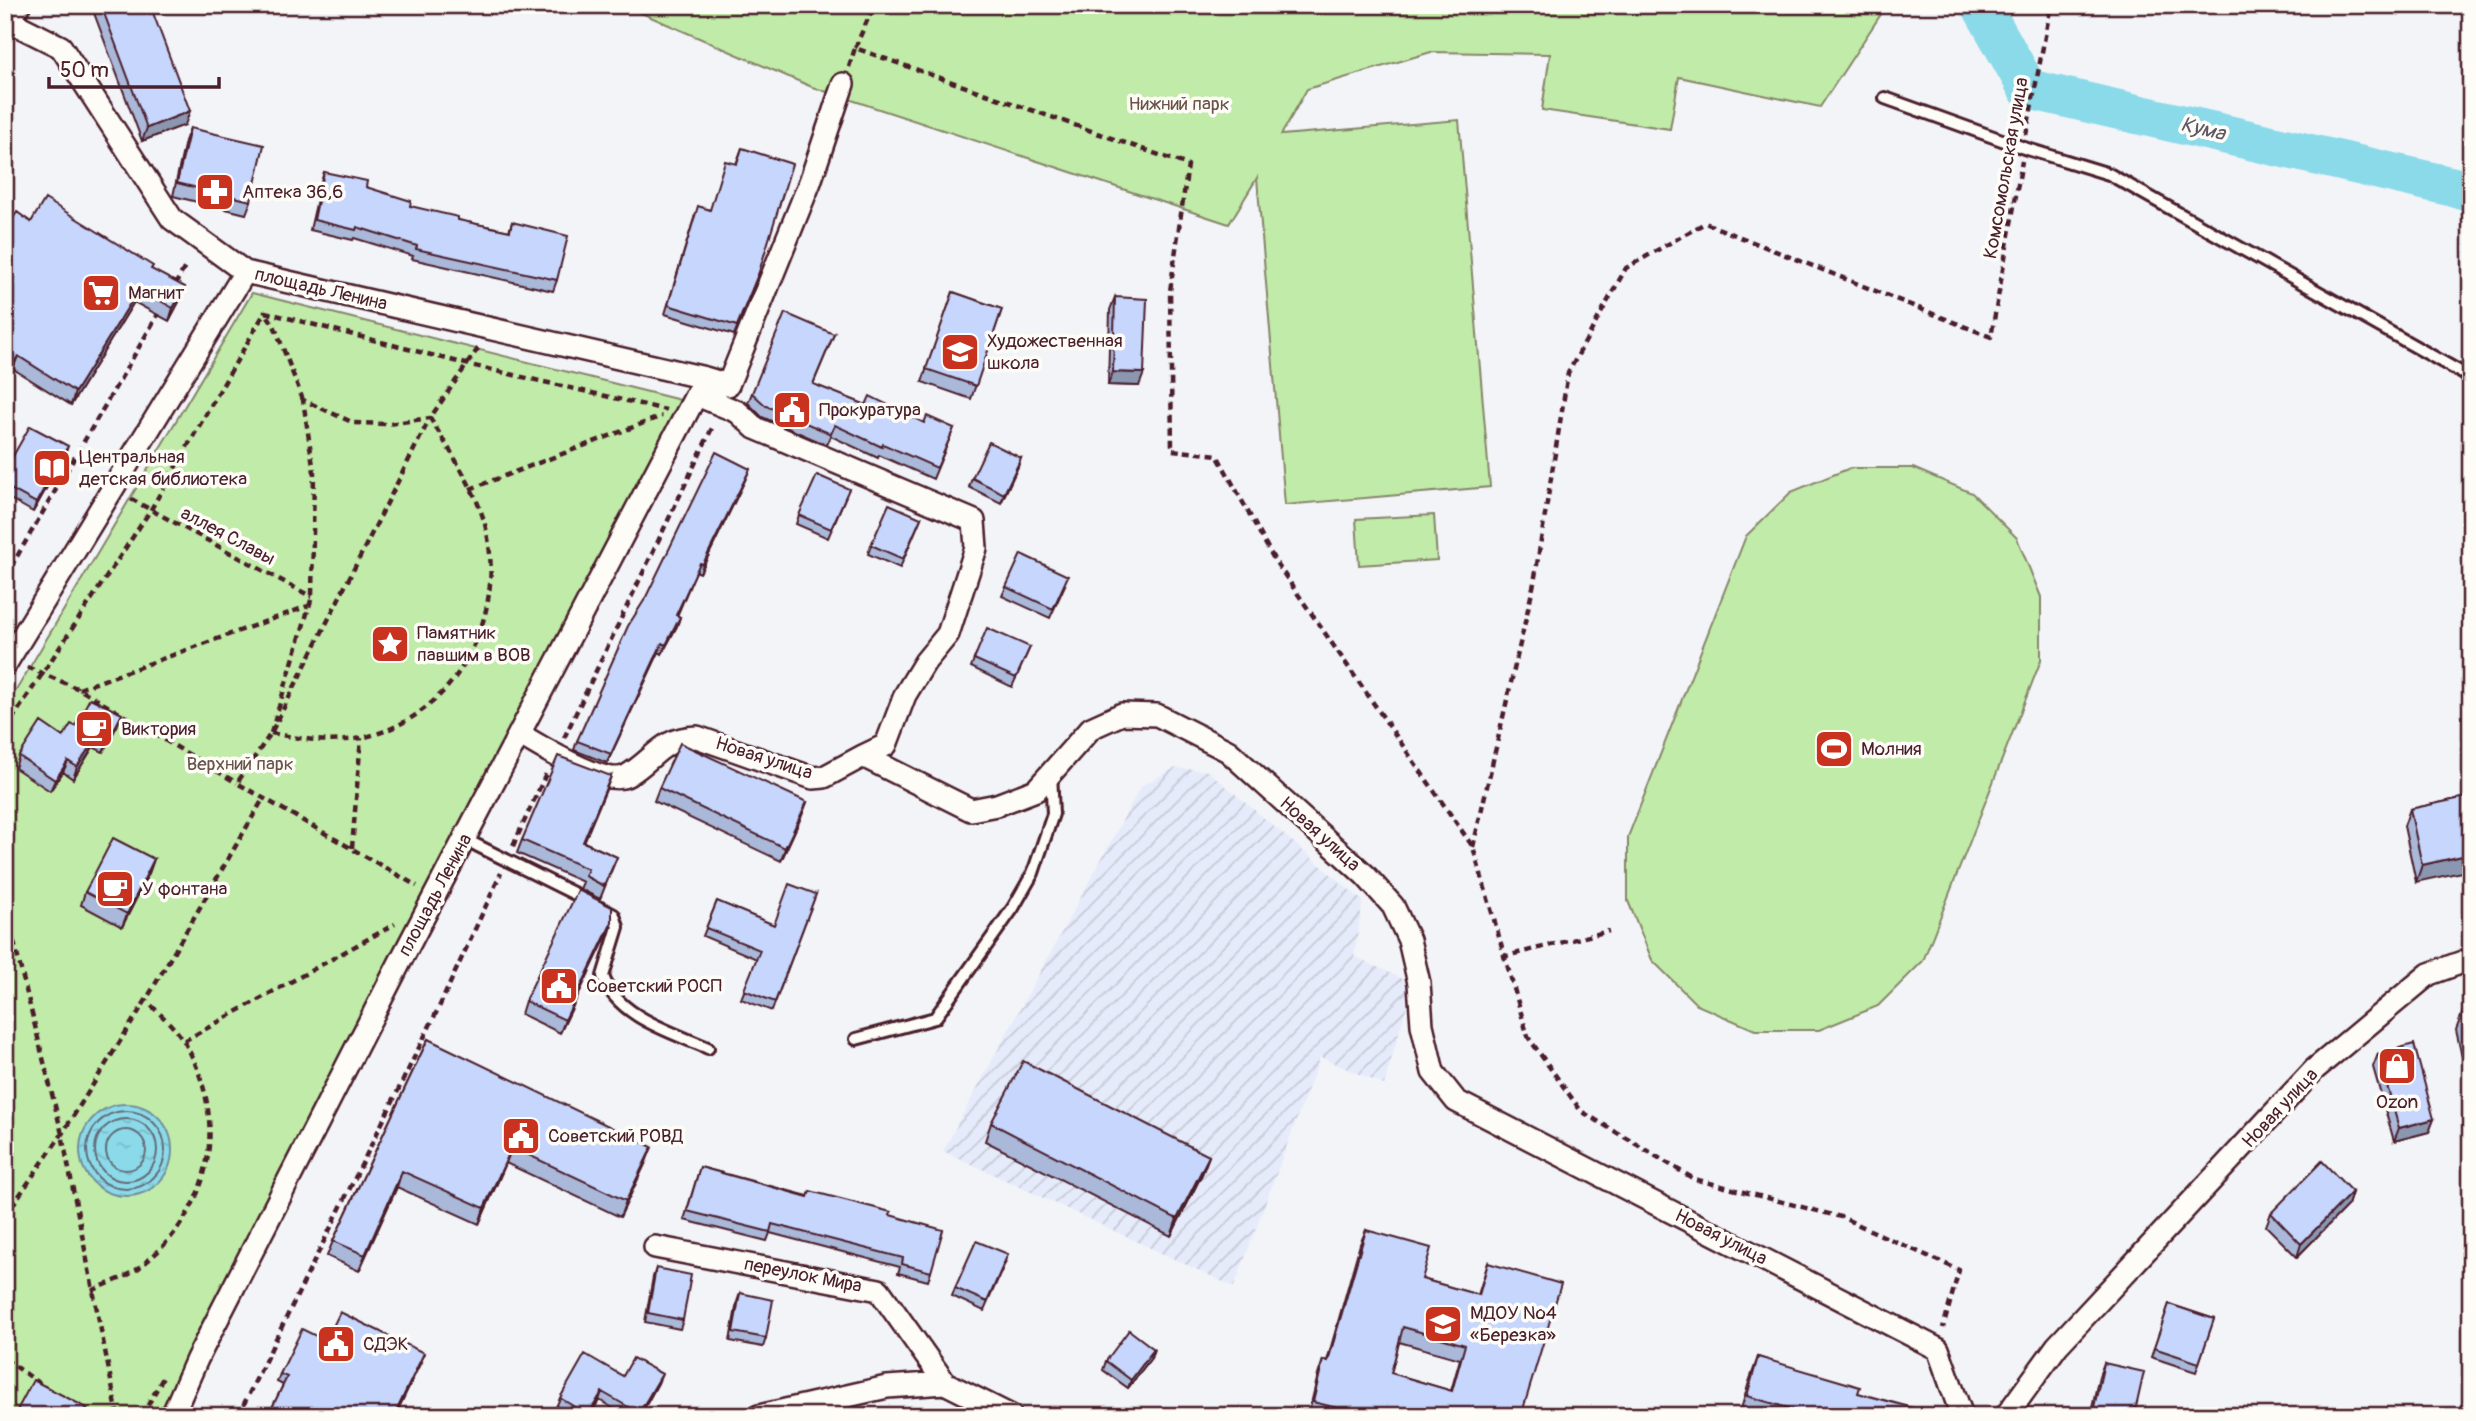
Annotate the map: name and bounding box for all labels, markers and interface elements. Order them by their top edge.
scale bar [49,46,219,90]
text: 50 m [60,57,109,84]
street label: Комсомольская улица [1978,75,2034,261]
park label: Нижний парк [1128,92,1230,116]
water label: Кума [2178,111,2229,147]
pharmacy icon: Аптека 36,6 [194,171,236,213]
place label: Аптека 36,6 [242,180,343,204]
street label: площадь Ленина [252,262,390,316]
supermarket icon: Магнит [80,272,122,314]
place label: Магнит [128,281,185,305]
place label: Художественная школа [987,329,1123,375]
school or university icon: Художественная школа [939,331,981,373]
public building icon: Прокуратура [771,389,813,431]
place label: Прокуратура [819,398,921,422]
place label: Центральная детская библиотека [79,445,247,491]
library icon: Центральная детская библиотека [31,447,73,489]
street label: аллея Славы [177,501,279,571]
place label: Памятник павшим в ВОВ [417,621,530,667]
place icon: Памятник павшим в ВОВ [369,623,411,665]
cafe icon: Виктория [73,708,115,750]
place label: Виктория [121,717,196,741]
sports icon: Молния [1813,728,1855,770]
street label: Новая улица [712,731,816,785]
place label: Молния [1861,737,1922,761]
park label: Верхний парк [186,752,294,776]
street label: Новая улица [1275,791,1366,877]
street label: площадь Ленина [393,829,477,960]
cafe icon: У фонтана [94,868,136,910]
place label: У фонтана [142,877,227,901]
public building icon: Советский РОСП [538,965,580,1007]
place label: Советский РОСП [586,974,722,998]
shop icon: Ozon [2376,1045,2418,1087]
street label: Новая улица [2237,1063,2323,1153]
place label: Ozon [2376,1090,2418,1114]
public building icon: Советский РОВД [500,1115,542,1157]
place label: Советский РОВД [548,1124,684,1148]
street label: Новая улица [1671,1203,1771,1271]
street label: переулок Мира [742,1252,864,1298]
place label: МДОУ №4 «Березка» [1470,1301,1557,1347]
school or university icon: МДОУ №4 «Березка» [1422,1303,1464,1345]
public building icon: СДЭК [315,1323,357,1365]
place label: СДЭК [363,1332,408,1356]

